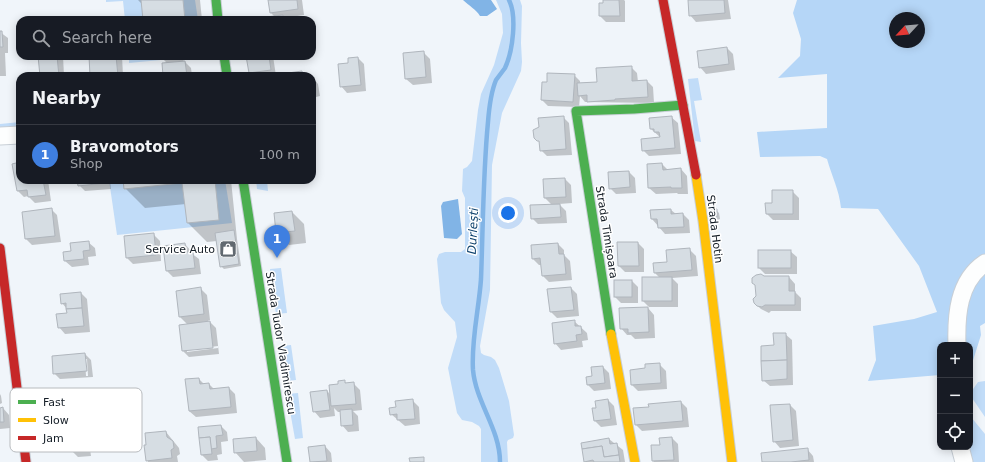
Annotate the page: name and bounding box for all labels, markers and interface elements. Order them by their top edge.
north arrow [889,12,925,48]
search box [16,16,316,60]
icon: search [30,27,52,49]
text: Search here [62,29,152,47]
text: Nearby [32,88,101,108]
text: Bravomotors [70,138,179,156]
text: 1 [40,147,50,162]
text: 100 m [258,147,300,162]
text: Shop [70,156,103,171]
street label: Strada Timișoara [593,185,620,279]
street label: Strada Hotin [704,194,725,264]
your location [498,203,518,223]
water label: Durlești [465,207,481,255]
pin: 1 [264,225,290,258]
shop icon: Service Auto [218,239,238,259]
place label: Service Auto [145,243,215,256]
street label: Strada Tudor Vladimirescu [263,271,298,415]
map controls [937,342,973,450]
button: + [937,342,973,378]
button: − [937,378,973,414]
legend [10,388,142,452]
text: Fast [43,396,66,409]
text: Slow [43,414,69,427]
button: locate [937,414,973,450]
text: Jam [42,432,64,445]

